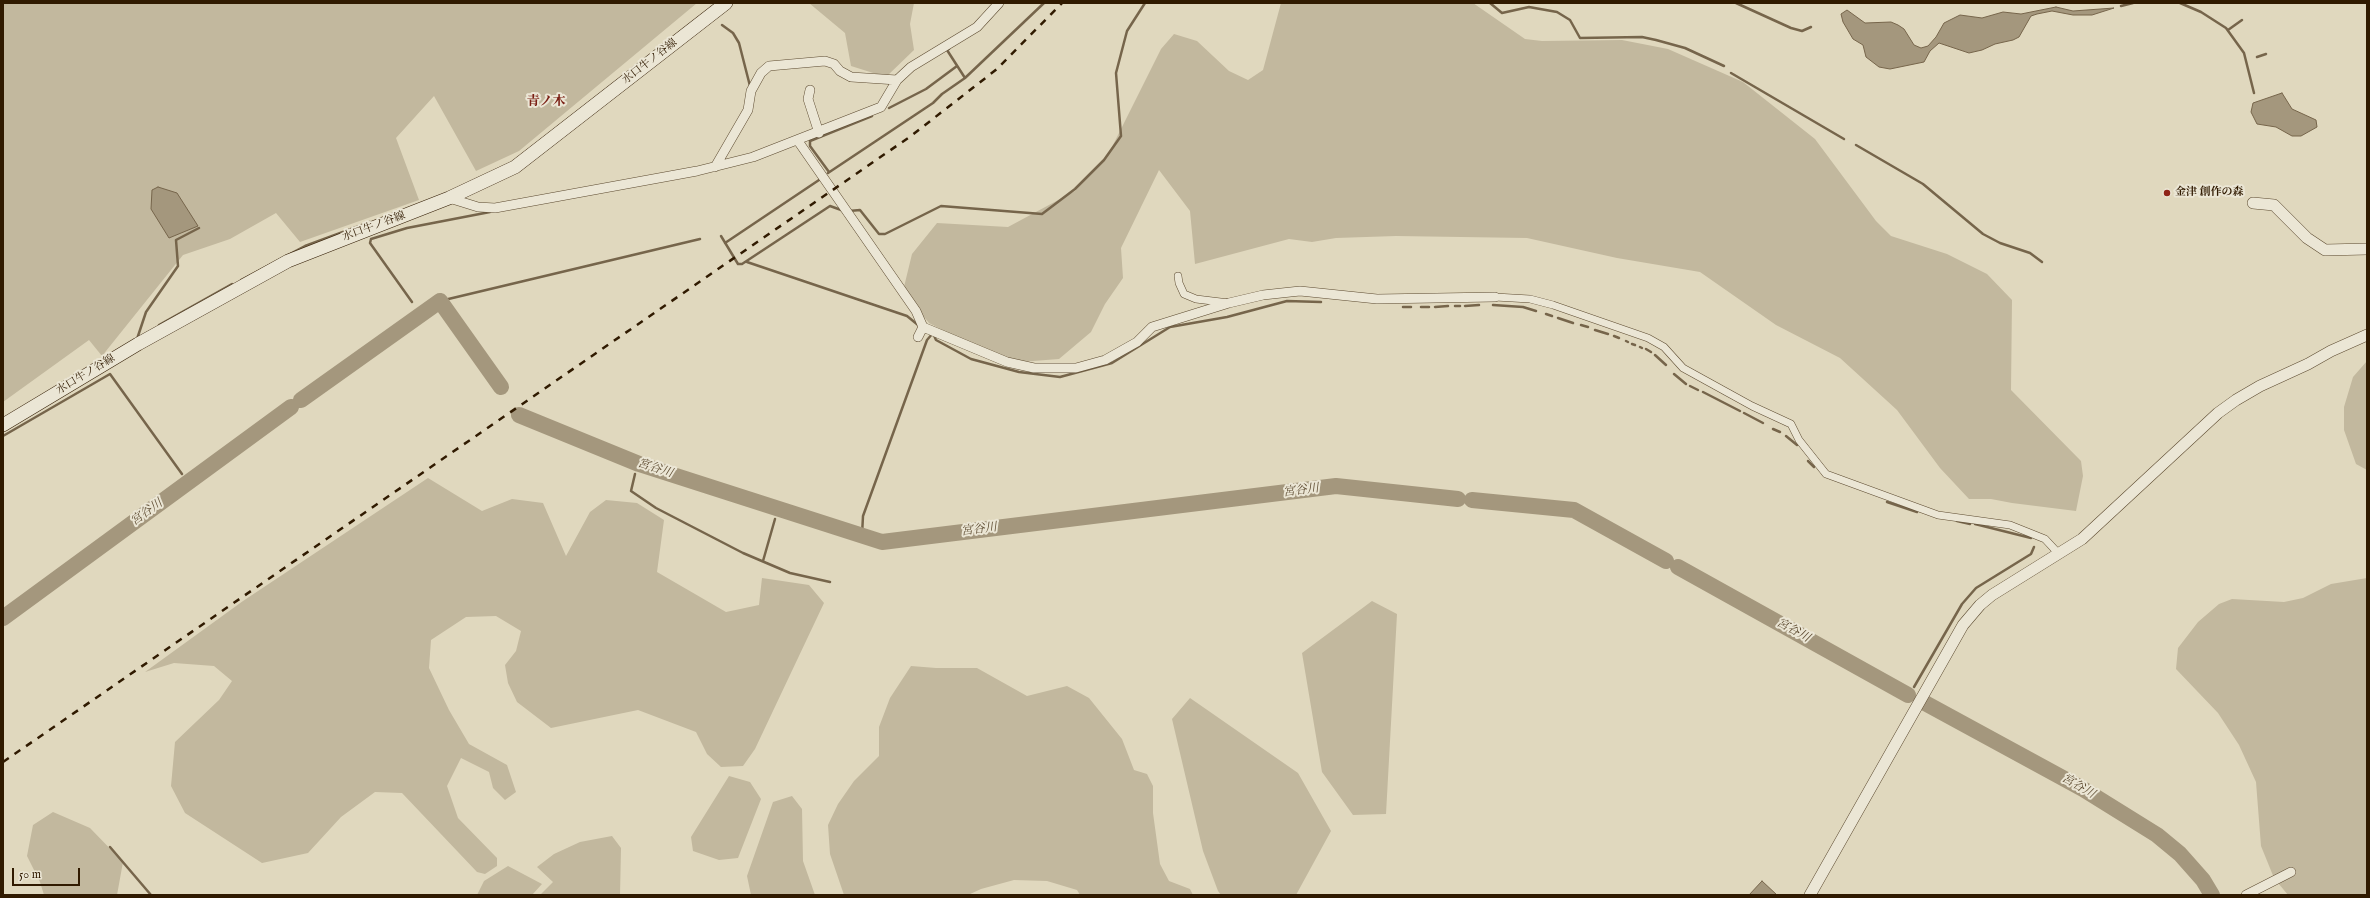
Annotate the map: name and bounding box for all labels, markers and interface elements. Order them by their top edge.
street label: 水口牛ノ谷線 [620,36,680,88]
district label: 青ノ木 [527,94,565,110]
place label: 金津 創作の森 [2175,186,2243,200]
marker: 金津 創作の森 [2162,188,2172,198]
street label: 水口牛ノ谷線 [341,210,407,244]
street label: 水口牛ノ谷線 [54,352,118,398]
water label: 宮谷川 [636,457,674,481]
water label: 宮谷川 [1282,482,1320,500]
water label: 宮谷川 [128,497,166,529]
water label: 宮谷川 [960,521,998,539]
water label: 宮谷川 [1774,616,1812,646]
water label: 宮谷川 [2059,772,2097,802]
scale bar [14,860,82,886]
text: 50 m [19,867,41,882]

